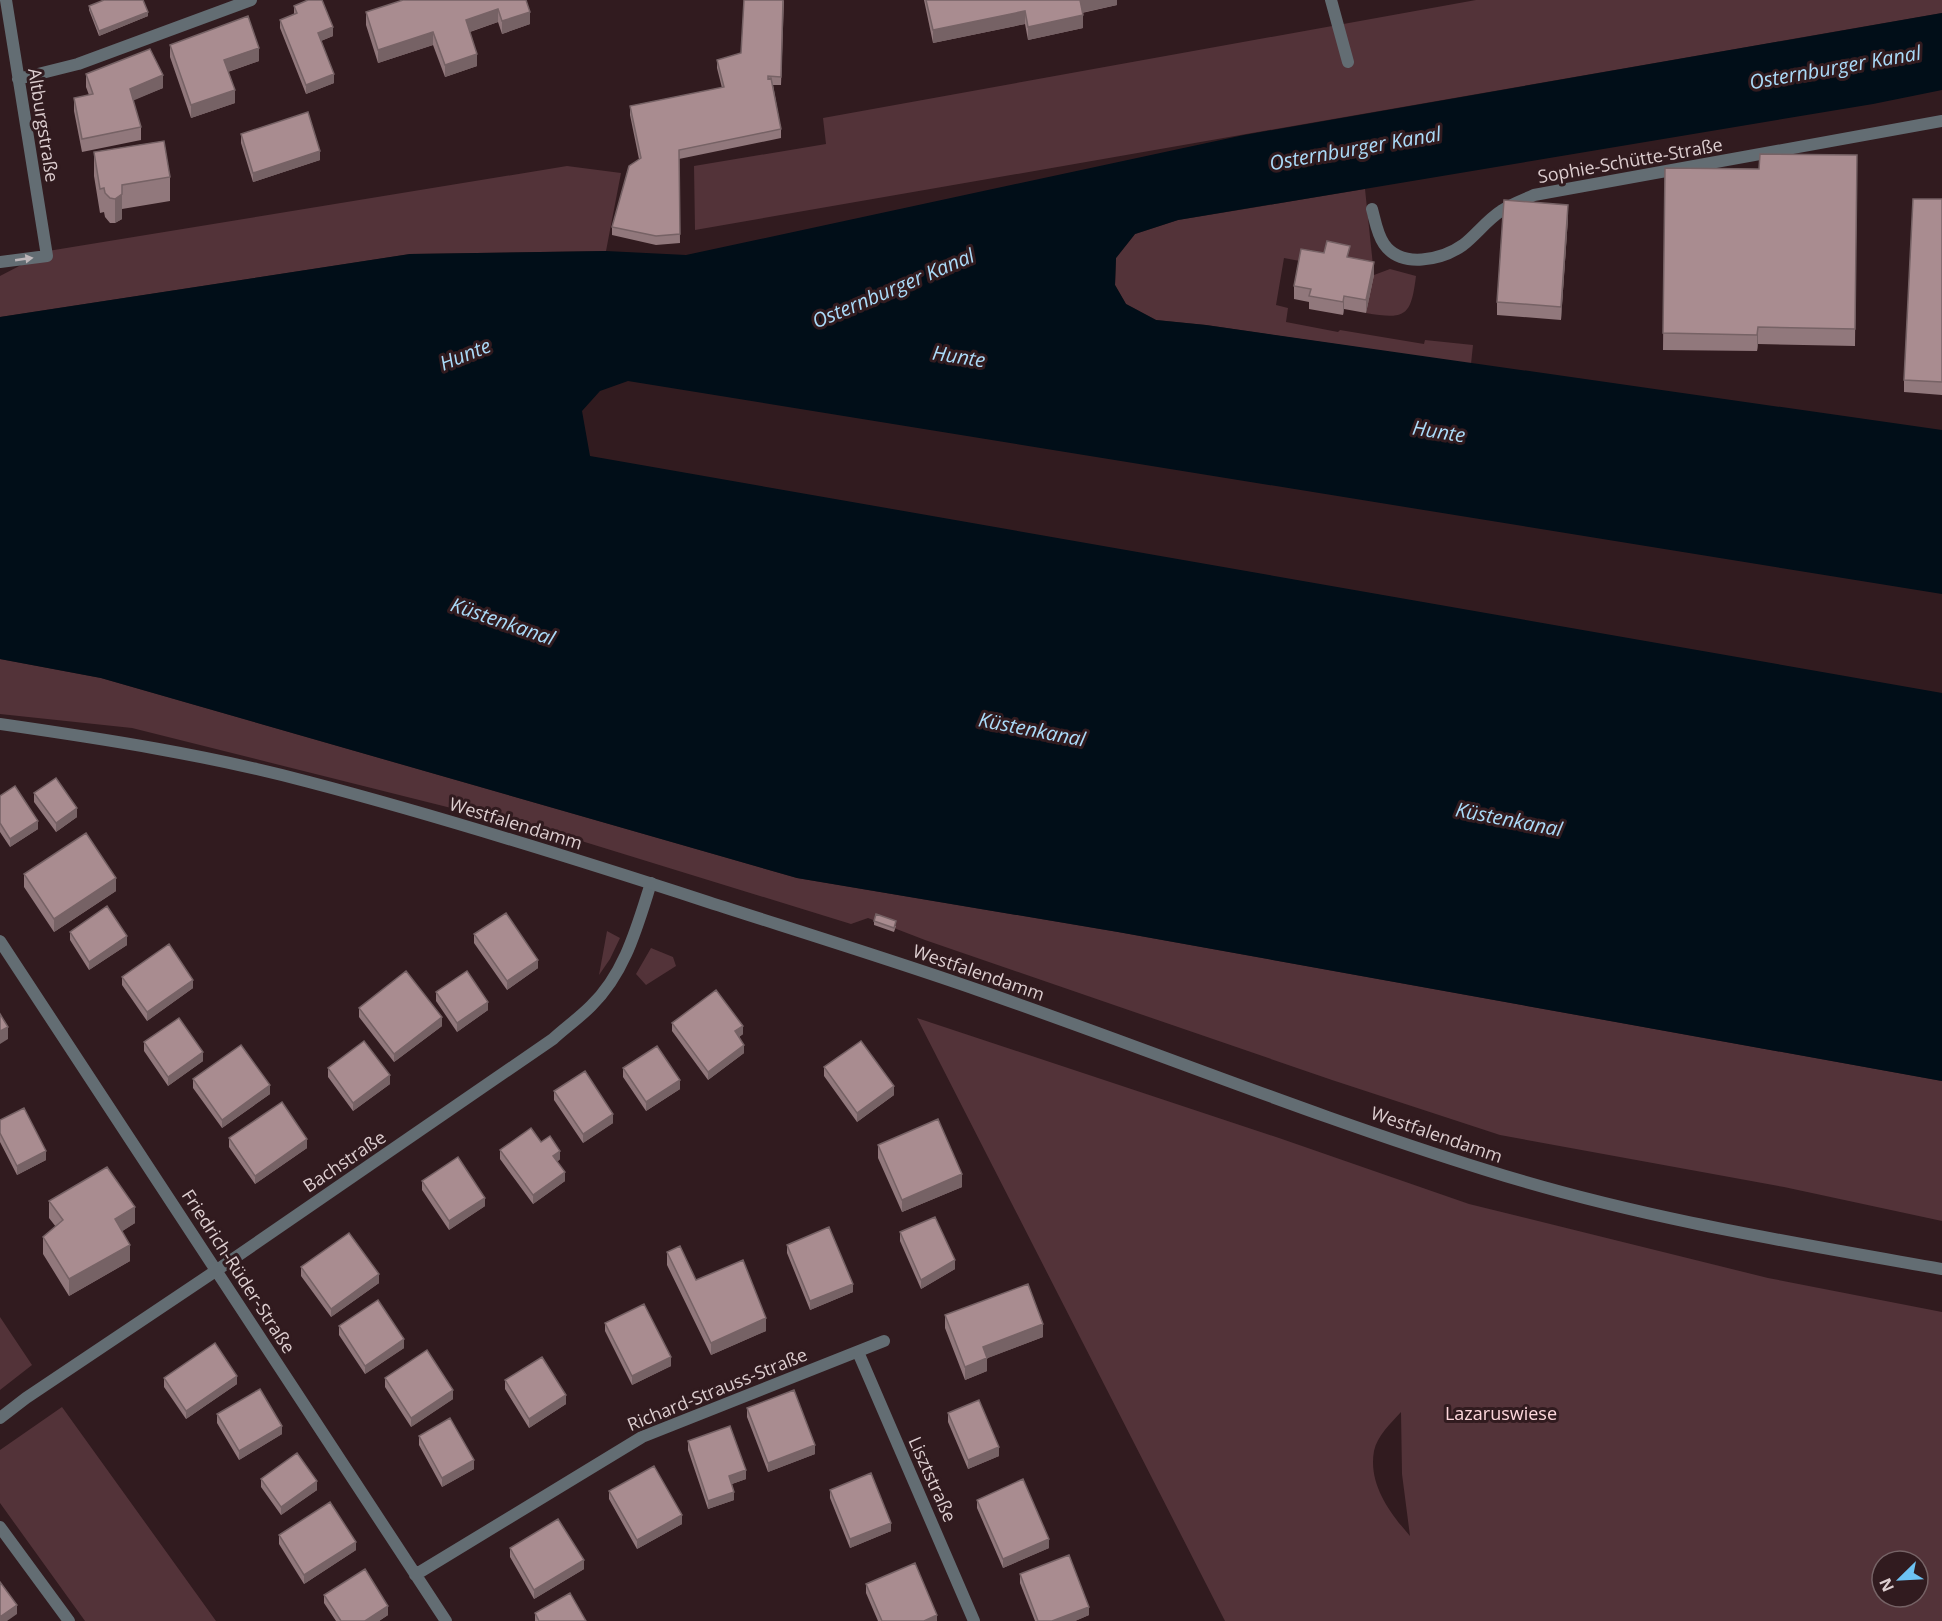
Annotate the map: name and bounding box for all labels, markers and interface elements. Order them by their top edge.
water label: Osternburger Kanal [1747,38,1924,95]
street label: Altburgstraße [23,66,65,184]
water label: Osternburger Kanal [1267,119,1444,176]
street label: Sophie-Schütte-Straße [1536,132,1724,188]
water label: Osternburger Kanal [808,241,979,334]
one-way arrow [14,254,33,264]
water label: Hunte [435,332,495,376]
water label: Hunte [931,339,987,374]
water label: Hunte [1411,414,1467,449]
water label: Küstenkanal [447,591,560,652]
water label: Küstenkanal [976,705,1089,753]
street label: Westfalendamm [447,791,585,855]
water label: Küstenkanal [1453,795,1566,843]
street label: Westfalendamm [910,938,1048,1006]
street label: Westfalendamm [1368,1100,1506,1168]
street label: Bachstraße [298,1124,390,1198]
street label: Friedrich-Rüder-Straße [177,1184,301,1358]
street label: Richard-Strauss-Straße [623,1342,811,1436]
park label: Lazaruswiese [1445,1401,1557,1425]
street label: Lisztstraße [904,1433,962,1525]
north arrow [1870,1549,1930,1609]
text: N [1874,1575,1899,1596]

